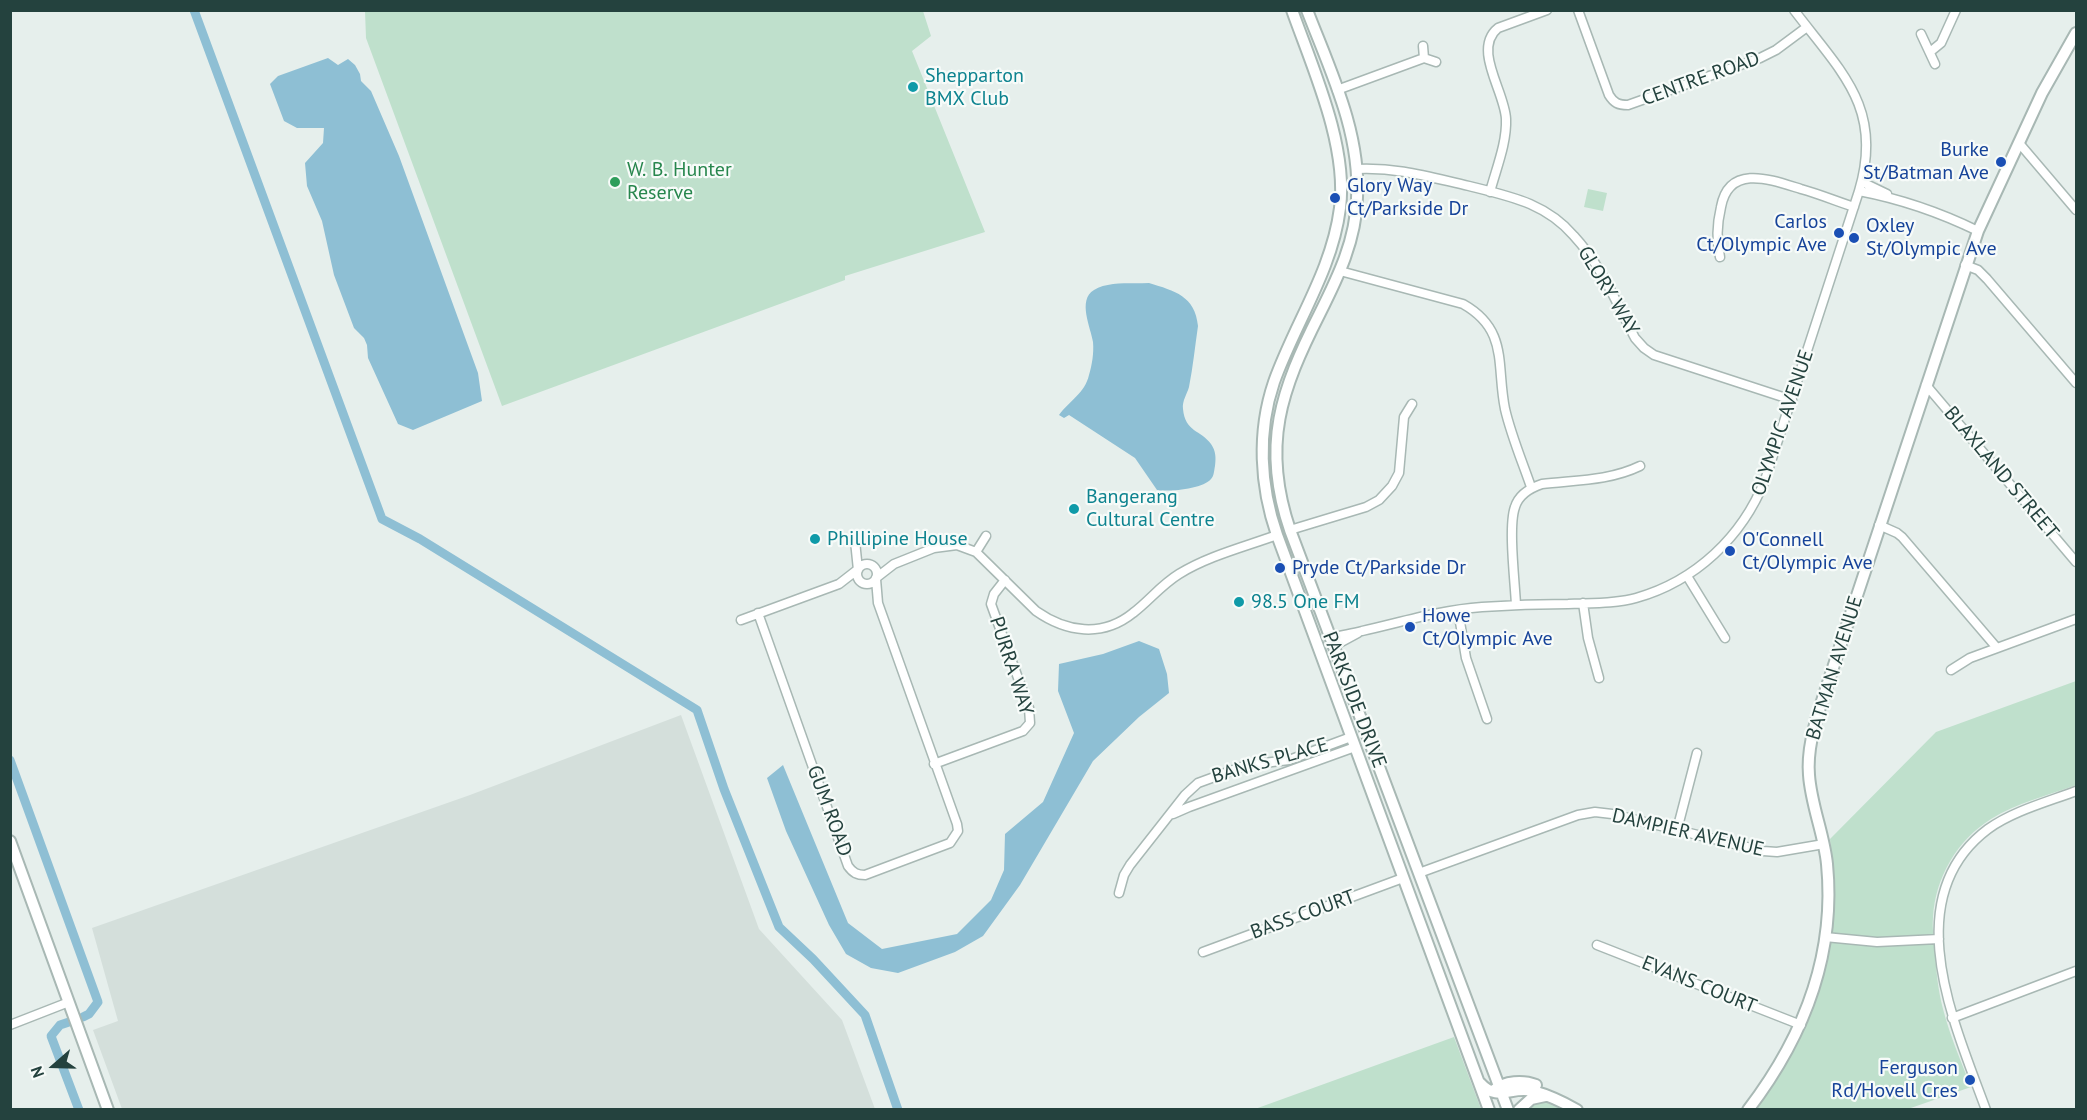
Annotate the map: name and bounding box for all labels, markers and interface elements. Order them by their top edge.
street label: CENTRE ROAD [1639,47,1763,111]
place label: Shepparton BMX Club [925,64,1024,111]
marker: Shepparton BMX Club [906,80,920,94]
place label: Burke St/Batman Ave [1863,138,1989,185]
marker: Burke St/Batman Ave [1994,155,2008,169]
place label: W. B. Hunter Reserve [627,158,732,205]
place label: Glory Way Ct/Parkside Dr [1347,174,1468,221]
marker: W. B. Hunter Reserve [608,175,622,189]
marker: Glory Way Ct/Parkside Dr [1328,191,1342,205]
place label: Carlos Ct/Olympic Ave [1696,210,1827,257]
place label: Oxley St/Olympic Ave [1866,214,1997,261]
marker: Carlos Ct/Olympic Ave [1832,226,1846,240]
marker: Oxley St/Olympic Ave [1847,231,1861,245]
street label: GLORY WAY [1572,242,1644,340]
street label: OLYMPIC AVENUE [1747,347,1819,499]
street label: BLAXLAND STREET [1939,402,2063,544]
place label: Bangerang Cultural Centre [1086,485,1215,532]
marker: Bangerang Cultural Centre [1067,502,1081,516]
place label: Phillipine House [827,527,968,551]
place label: O'Connell Ct/Olympic Ave [1742,528,1873,575]
marker: Phillipine House [808,532,822,546]
marker: O'Connell Ct/Olympic Ave [1723,544,1737,558]
place label: Pryde Ct/Parkside Dr [1292,556,1466,580]
marker: Pryde Ct/Parkside Dr [1273,561,1287,575]
place label: 98.5 One FM [1251,590,1360,614]
street label: BATMAN AVENUE [1802,593,1868,743]
marker: 98.5 One FM [1232,595,1246,609]
place label: Howe Ct/Olympic Ave [1422,604,1553,651]
street label: PURRA WAY [984,614,1038,718]
marker: Howe Ct/Olympic Ave [1403,620,1417,634]
street label: PARKSIDE DRIVE [1317,628,1391,772]
street label: BANKS PLACE [1209,733,1331,789]
street label: GUM ROAD [801,762,857,860]
street label: DAMPIER AVENUE [1610,804,1766,862]
street label: BASS COURT [1248,885,1358,945]
street label: EVANS COURT [1638,951,1760,1019]
north arrow [24,1036,84,1096]
place label: Ferguson Rd/Hovell Cres [1831,1056,1958,1103]
text: N [26,1064,48,1081]
marker: Ferguson Rd/Hovell Cres [1963,1073,1977,1087]

